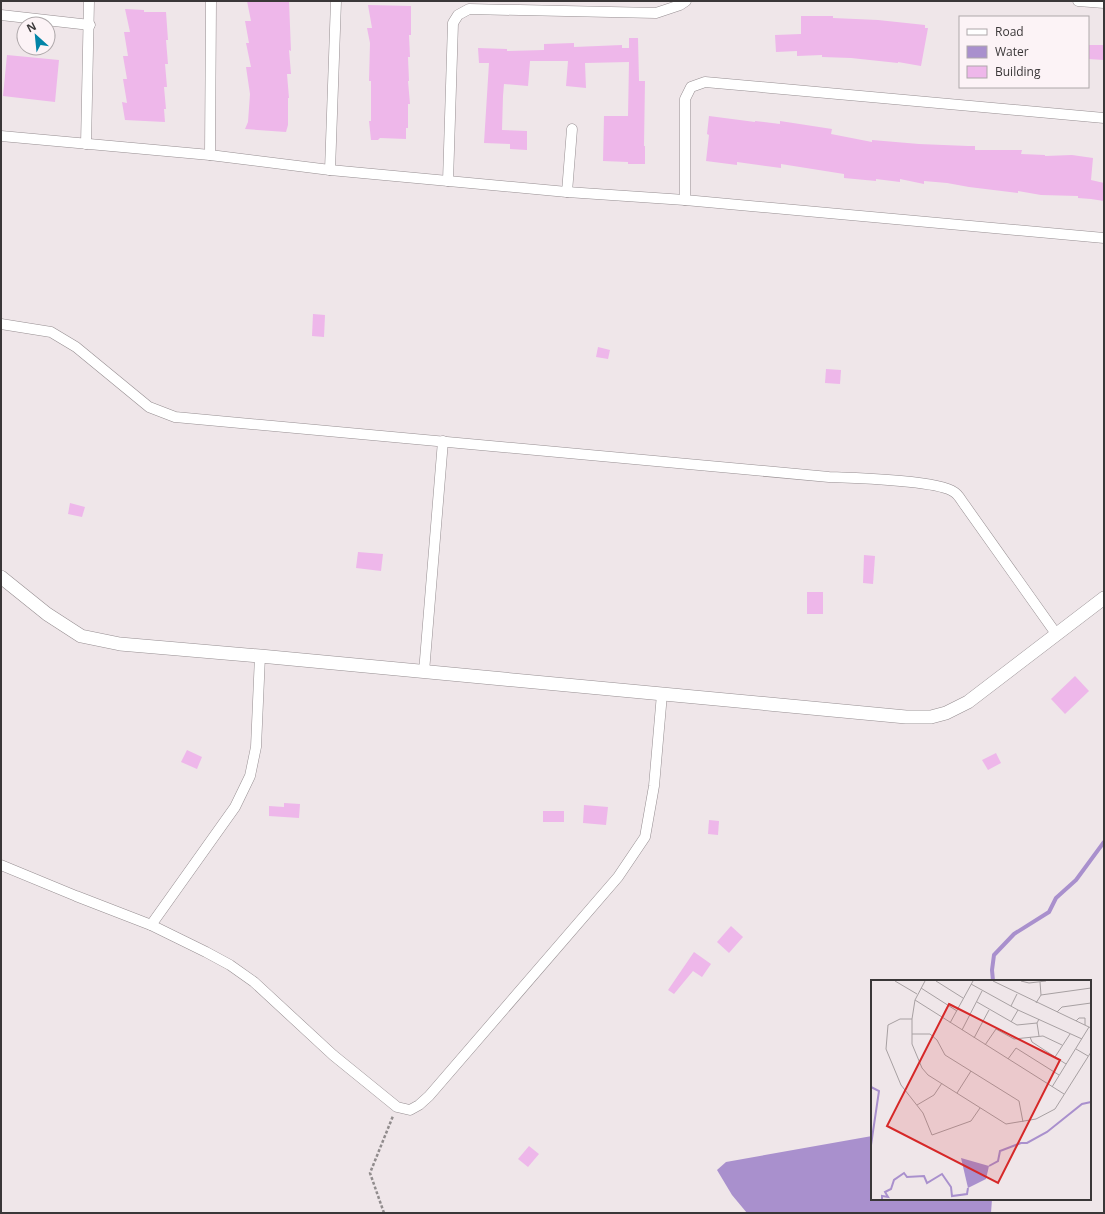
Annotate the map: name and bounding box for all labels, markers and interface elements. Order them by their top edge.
north arrow [16,16,56,56]
legend [959,16,1089,88]
text: N [24,18,39,35]
text: Road [995,23,1024,40]
text: Water [995,43,1029,60]
text: Building [995,63,1041,80]
inset map [871,980,1091,1200]

